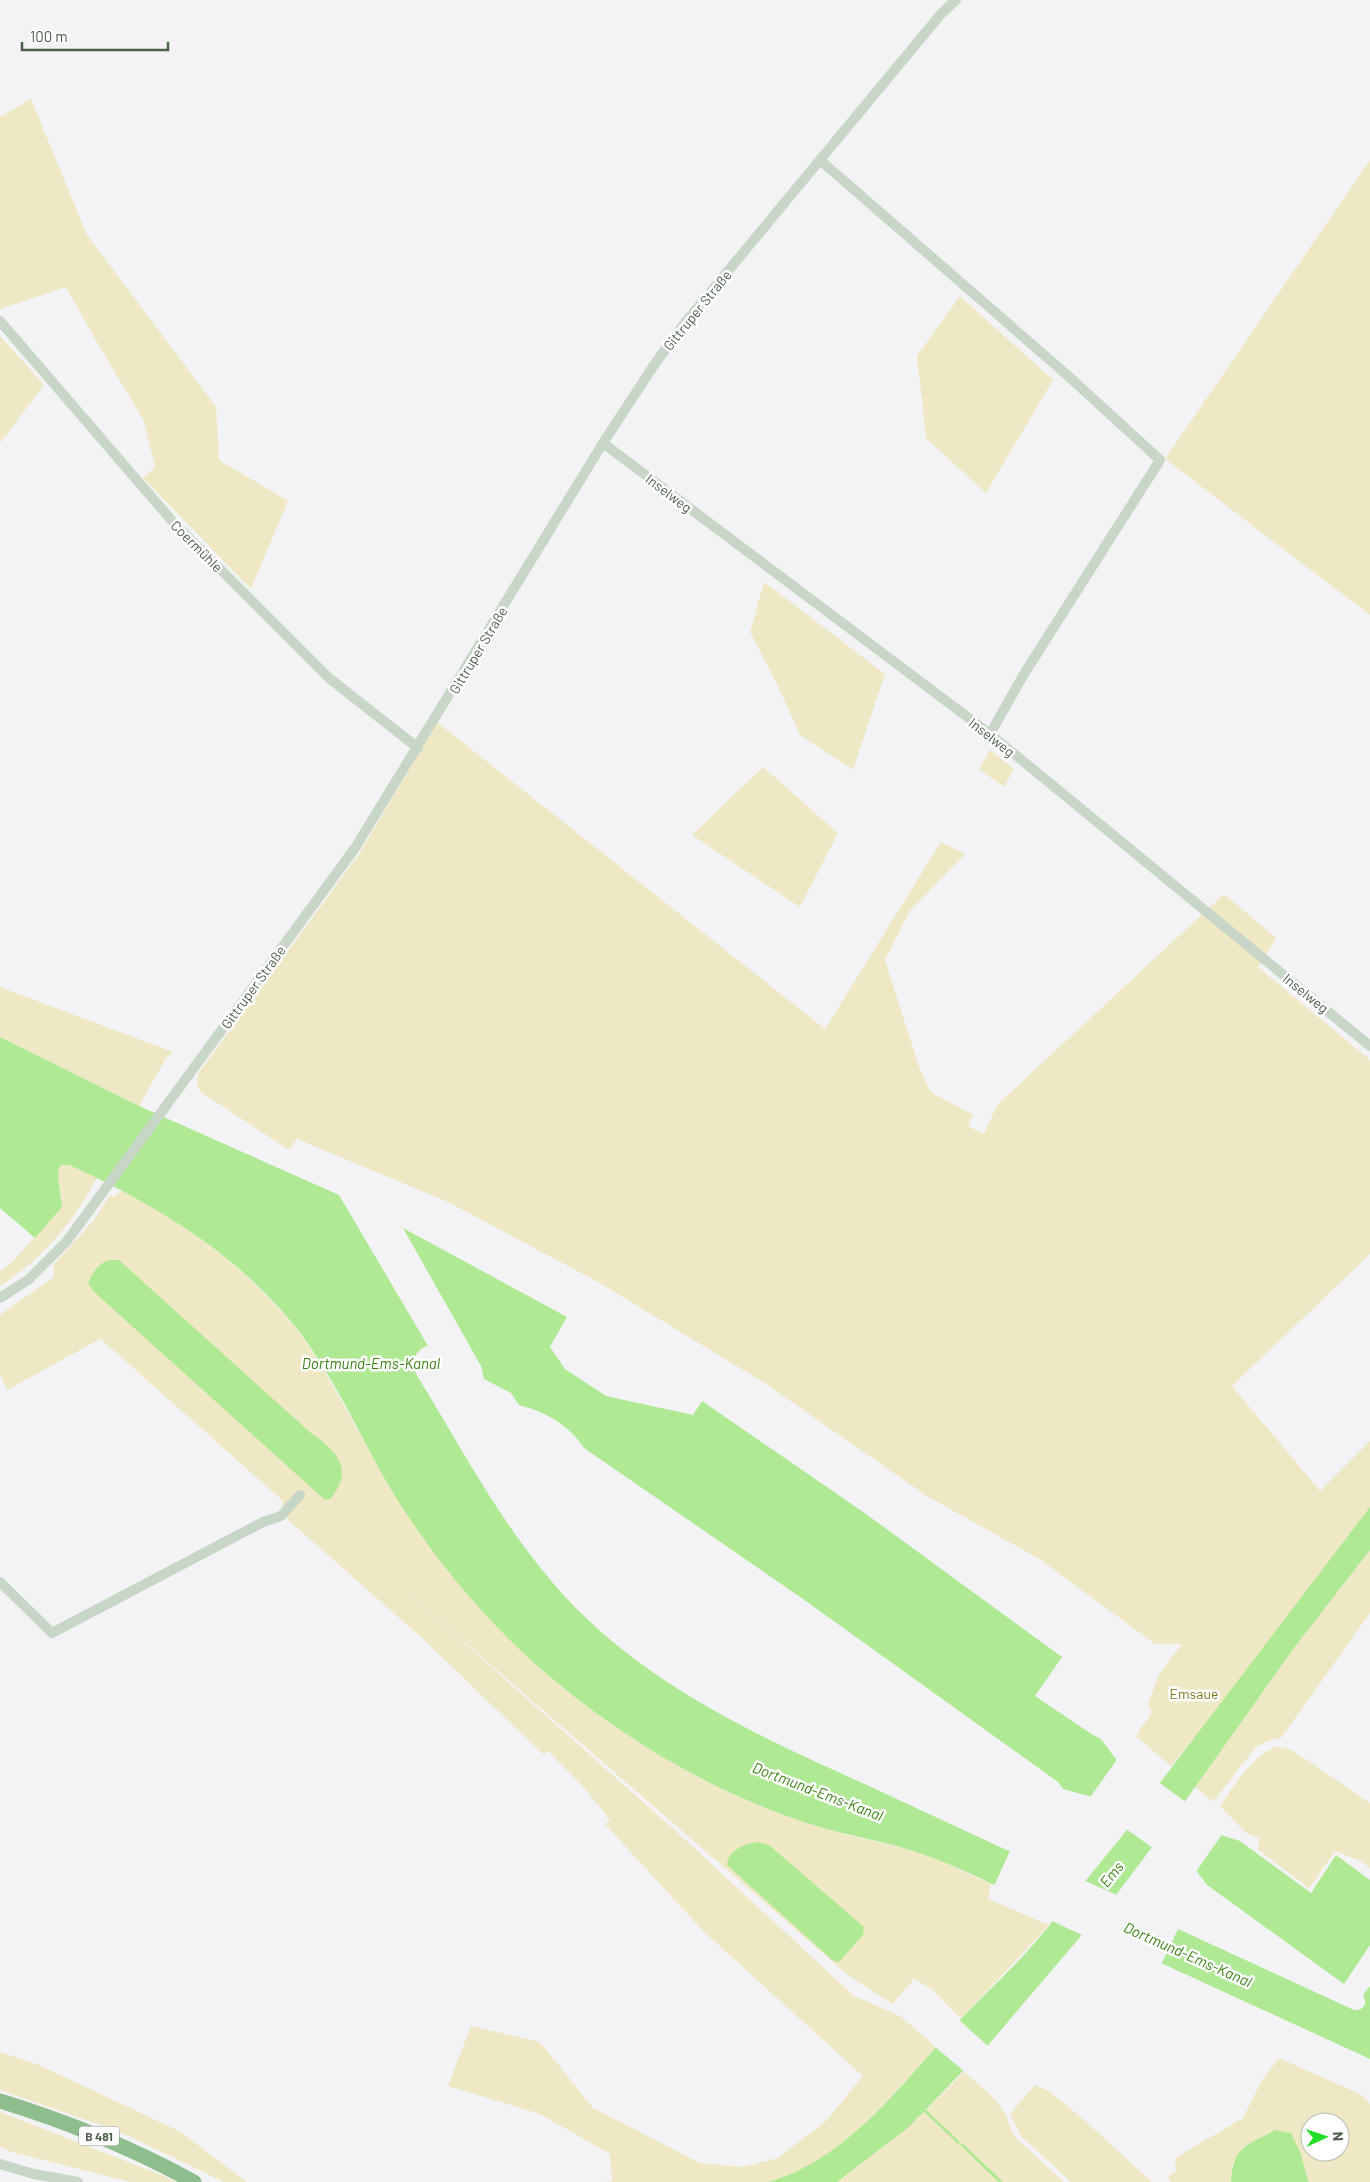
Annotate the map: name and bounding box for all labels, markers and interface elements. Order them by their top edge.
scale bar [22,20,169,52]
text: 100 m [30,27,68,45]
street label: Gittruper Straße [659,266,735,354]
street label: Inselweg [643,470,695,516]
street label: Coermühle [168,517,226,575]
street label: Gittruper Straße [445,603,511,697]
street label: Inselweg [966,714,1018,760]
street label: Gittruper Straße [217,942,289,1032]
street label: Inselweg [1280,970,1332,1016]
water label: Dortmund-Ems-Kanal [302,1354,441,1372]
park label: Emsaue [1170,1685,1218,1702]
water label: Dortmund-Ems-Kanal [750,1758,886,1824]
water label: Ems [1095,1858,1127,1890]
water label: Dortmund-Ems-Kanal [1121,1918,1255,1991]
north arrow [1300,2112,1350,2162]
road number: B 481 [79,2126,119,2146]
text: N [1330,2131,1347,2141]

